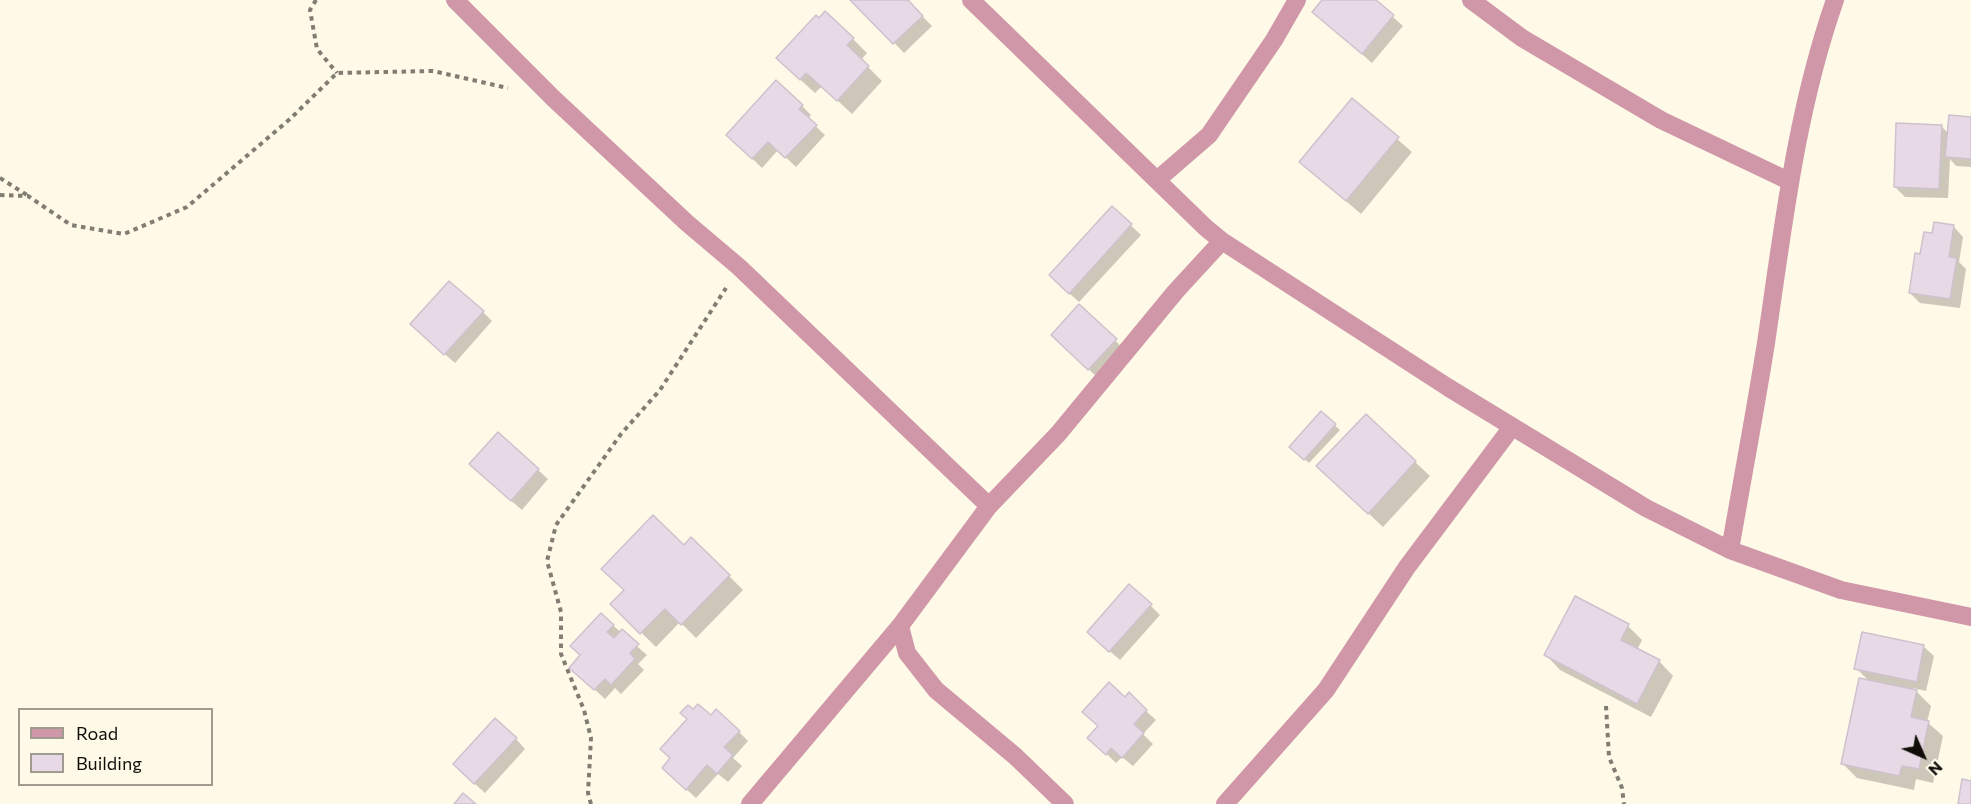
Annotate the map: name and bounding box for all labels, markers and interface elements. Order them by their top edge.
legend [18,708,213,786]
text: Road [76,722,118,744]
north arrow [1893,726,1953,786]
text: Building [76,752,142,774]
text: N [1925,758,1947,780]

